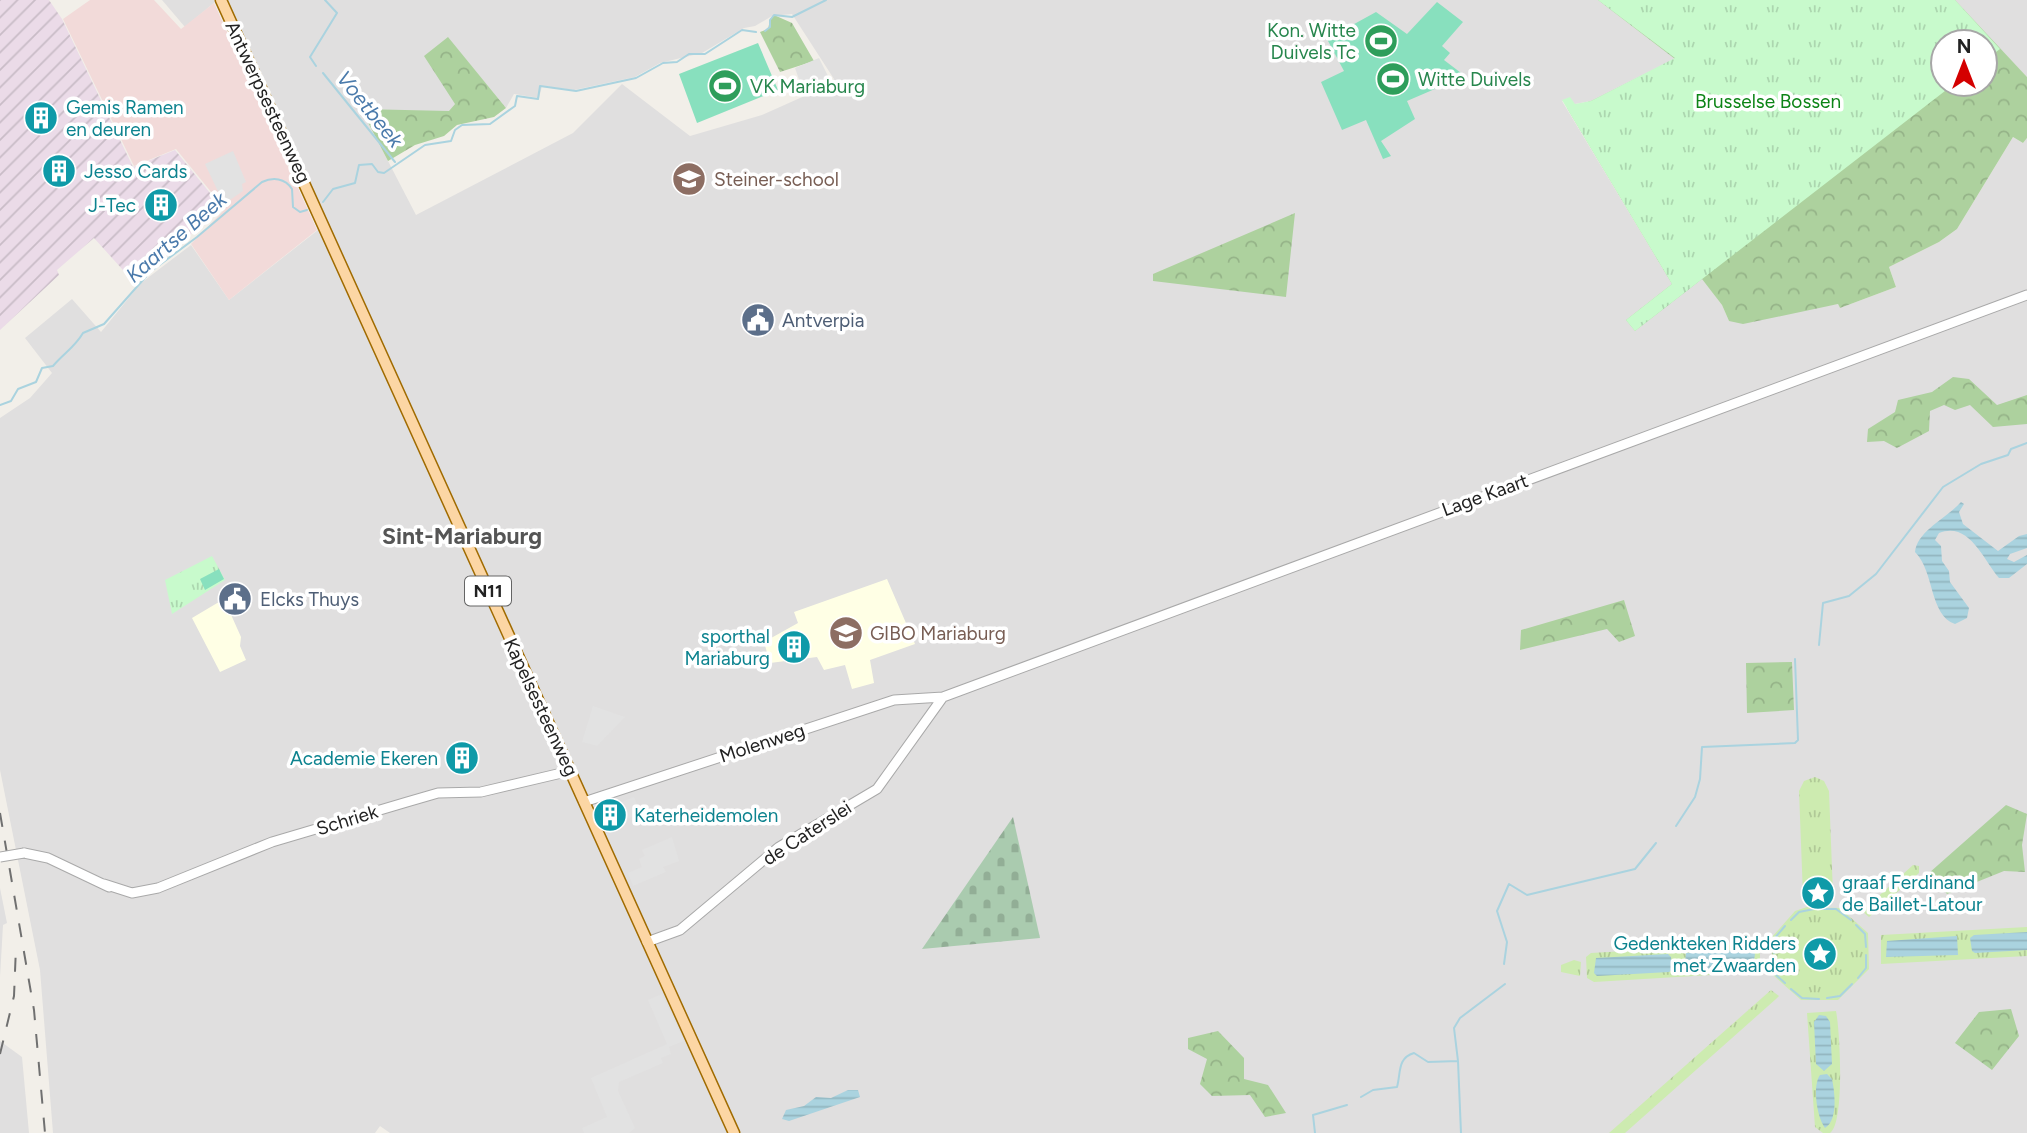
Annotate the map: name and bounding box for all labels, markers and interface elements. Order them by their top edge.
street label: Antwerpsesteenweg [220,17,316,187]
place label: Kon. Witte Duivels Tc [1267,19,1356,64]
sports icon: Kon. Witte Duivels Tc [1362,22,1400,60]
north arrow [1929,28,1999,98]
text: N [1957,35,1971,58]
sports icon: Witte Duivels [1374,60,1412,98]
water label: Voetbeek [332,66,409,153]
sports icon: VK Mariaburg [706,67,744,105]
place label: Witte Duivels [1418,68,1531,91]
place label: VK Mariaburg [750,75,865,98]
park label: Brusselse Bossen [1695,90,1841,113]
place label: Gemis Ramen en deuren [66,96,184,141]
building icon: Gemis Ramen en deuren [22,99,60,137]
building icon: Jesso Cards [40,152,78,190]
place label: Jesso Cards [84,160,188,183]
school or university icon: Steiner-school [670,160,708,198]
place label: Steiner-school [714,168,839,191]
water label: Kaartse Beek [121,186,232,287]
building icon: J-Tec [142,186,180,224]
place label: J-Tec [88,194,136,217]
public building icon: Antverpia [739,301,777,339]
place label: Antverpia [782,309,864,332]
street label: Lage Kaart [1439,469,1531,521]
district label: Sint-Mariaburg [382,522,542,550]
road number: N11 [465,576,511,606]
public building icon: Elcks Thuys [216,580,254,618]
place label: Elcks Thuys [260,588,359,611]
school or university icon: GIBO Mariaburg [827,614,865,652]
place label: GIBO Mariaburg [870,622,1006,645]
place label: sporthal Mariaburg [684,625,770,670]
building icon: sporthal Mariaburg [775,628,813,666]
street label: Kapelsesteenweg [499,634,583,780]
street label: Molenweg [716,718,808,768]
building icon: Academie Ekeren [443,739,481,777]
place label: Academie Ekeren [290,747,438,770]
building icon: Katerheidemolen [591,796,629,834]
street label: de Caterslei [758,796,856,870]
street label: Schriek [314,800,381,840]
place label: Katerheidemolen [634,804,778,827]
place label: graaf Ferdinand de Baillet-Latour [1842,871,1983,916]
place icon: graaf Ferdinand de Baillet-Latour [1799,874,1837,912]
place label: Gedenkteken Ridders met Zwaarden [1613,932,1796,977]
place icon: Gedenkteken Ridders met Zwaarden [1801,935,1839,973]

